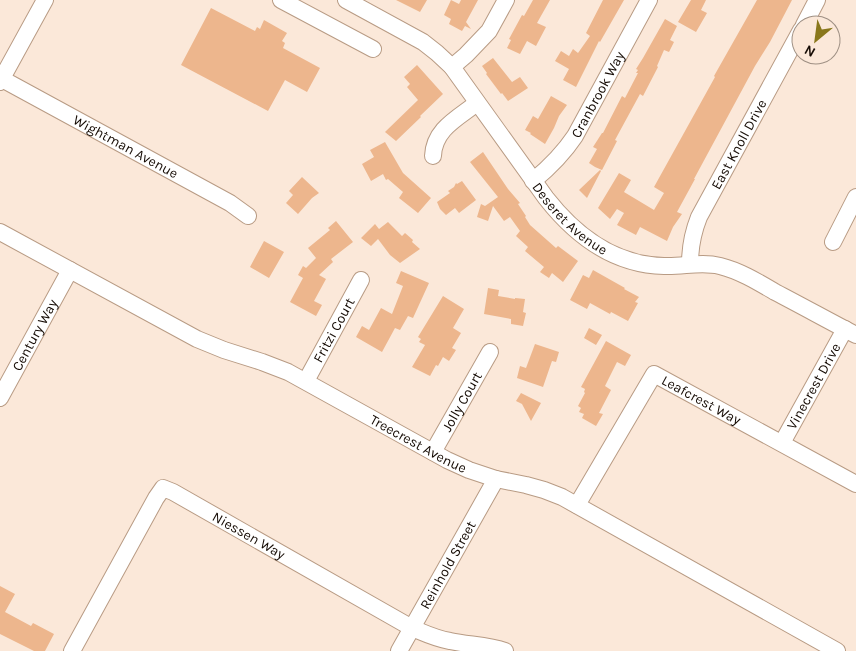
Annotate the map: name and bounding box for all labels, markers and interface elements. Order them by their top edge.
north arrow [791,15,841,65]
text: N [801,41,818,61]
street label: Cranbrook Way [567,48,628,141]
street label: East Knoll Drive [707,96,770,192]
street label: Wightman Avenue [70,111,181,182]
street label: Deseret Avenue [529,179,610,258]
street label: Fritzi Court [309,295,358,365]
street label: Century Way [8,296,61,374]
street label: Vinecrest Drive [783,340,844,432]
street label: Jolly Court [438,369,485,435]
street label: Leafcrest Way [659,371,745,429]
street label: Treecrest Avenue [367,411,469,476]
street label: Niessen Way [210,508,289,563]
street label: Reinhold Street [416,518,479,612]

